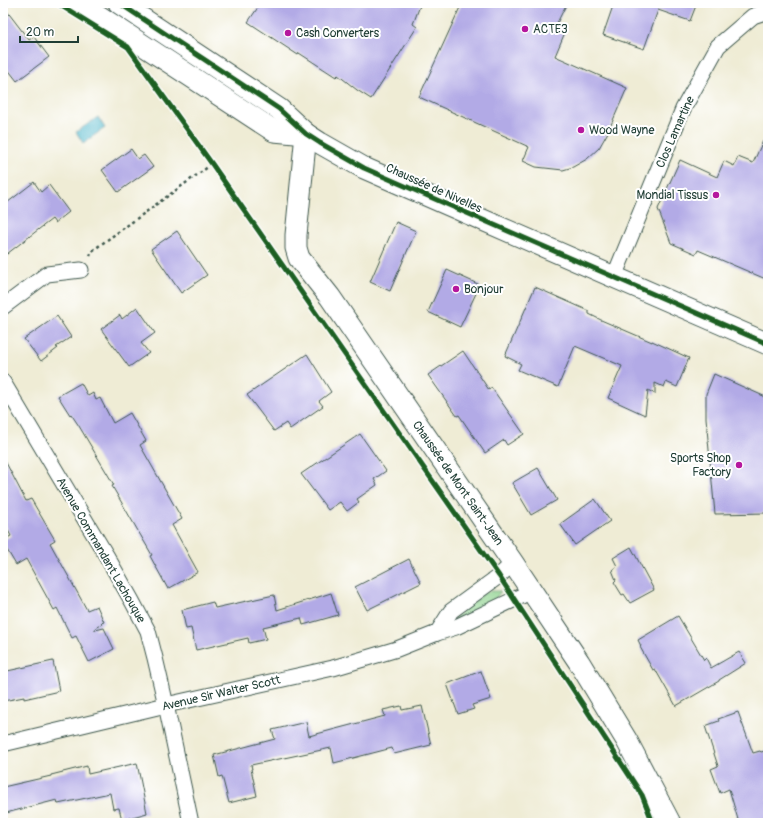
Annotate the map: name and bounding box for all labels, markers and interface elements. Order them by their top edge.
scale bar [20,18,78,44]
place label: ACTE3 [533,22,568,37]
marker: ACTE3 [520,24,530,34]
text: 20 m [26,25,55,40]
place label: Cash Converters [296,26,380,41]
marker: Cash Converters [283,28,293,38]
street label: Clos Lamartine [653,94,698,170]
place label: Wood Wayne [589,123,654,138]
marker: Wood Wayne [576,125,586,135]
street label: Chaussée de Nivelles [383,161,485,217]
place label: Mondial Tissus [637,188,709,203]
marker: Mondial Tissus [711,190,721,200]
place label: Bonjour [464,282,504,297]
marker: Bonjour [451,284,461,294]
street label: Chaussée de Mont Saint-Jean [409,418,506,549]
place label: Sports Shop Factory [670,451,731,480]
marker: Sports Shop Factory [734,460,744,470]
street label: Avenue Commandant Lachouque [53,475,149,626]
street label: Avenue Sir Walter Scott [160,673,282,714]

